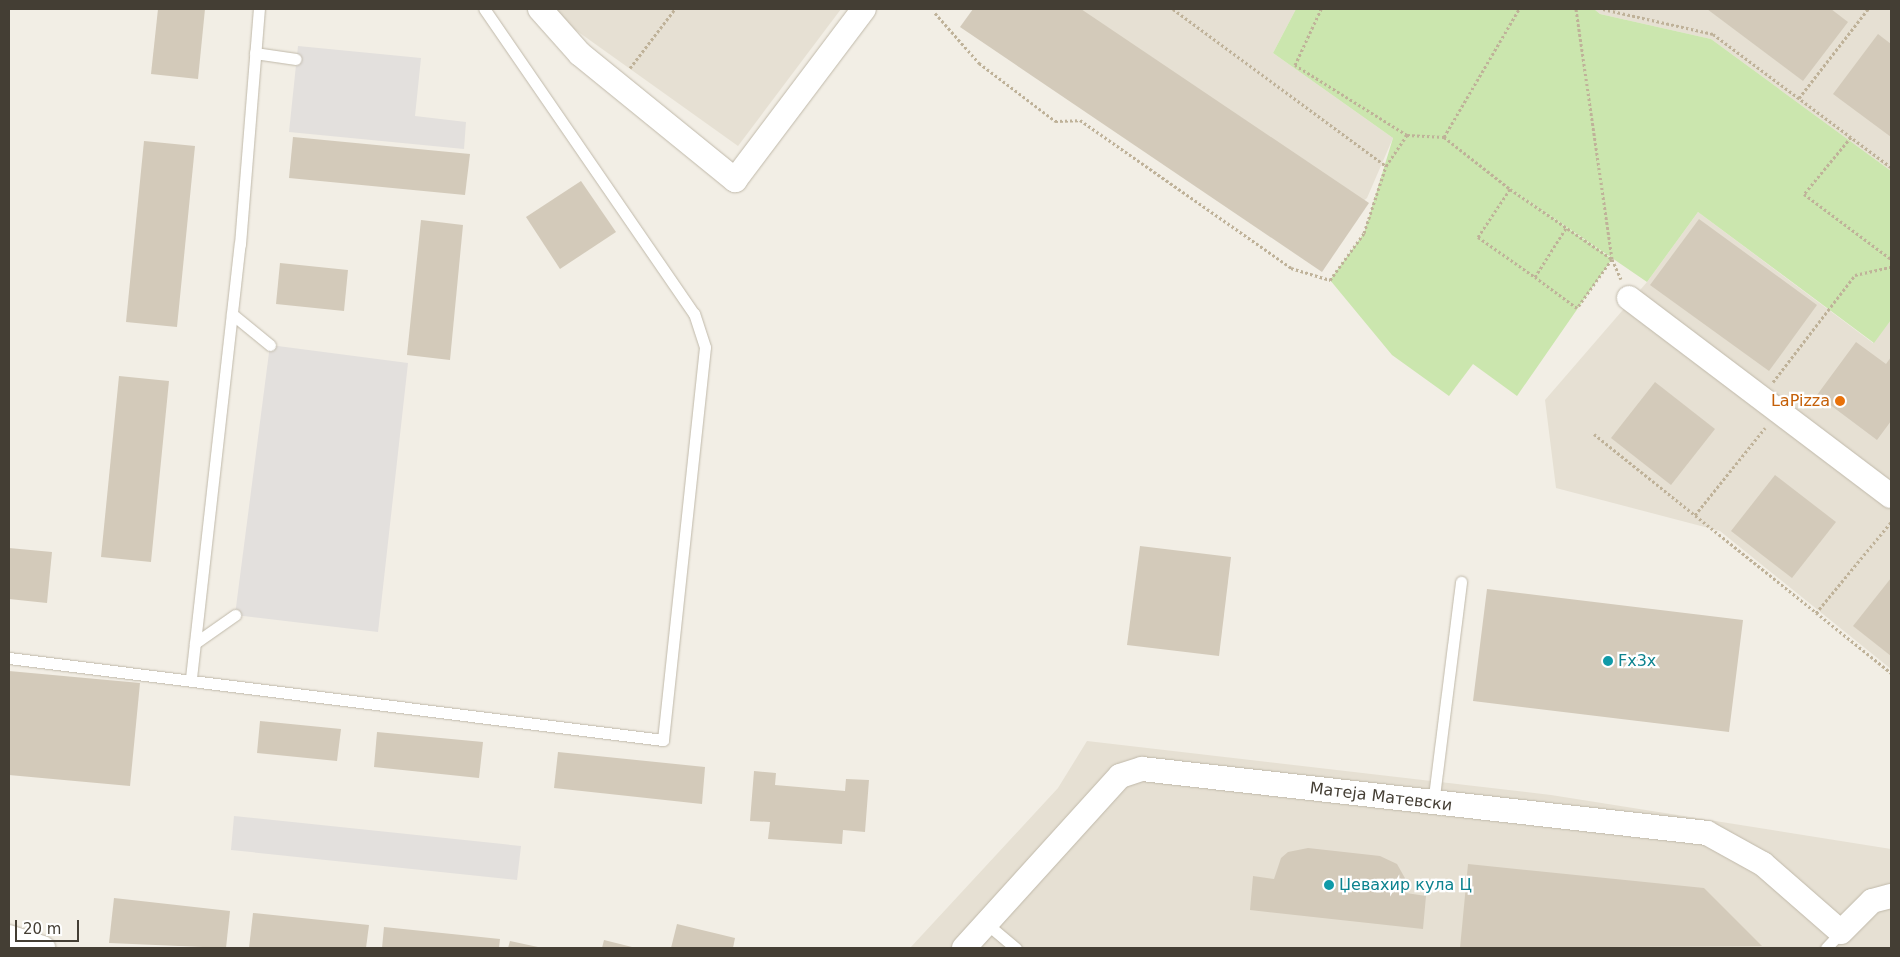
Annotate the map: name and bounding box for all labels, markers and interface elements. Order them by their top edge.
place label: LaPizza [1771,391,1830,411]
marker: LaPizza [1834,395,1846,407]
place label: Fx3x [1618,651,1656,671]
marker: Fx3x [1602,655,1614,667]
street label: Матеја Матевски [1309,779,1453,815]
place label: Џевахир кула Ц [1339,875,1472,895]
marker: Џевахир кула Ц [1323,879,1335,891]
scale bar [18,910,81,942]
text: 20 m [23,920,61,938]

